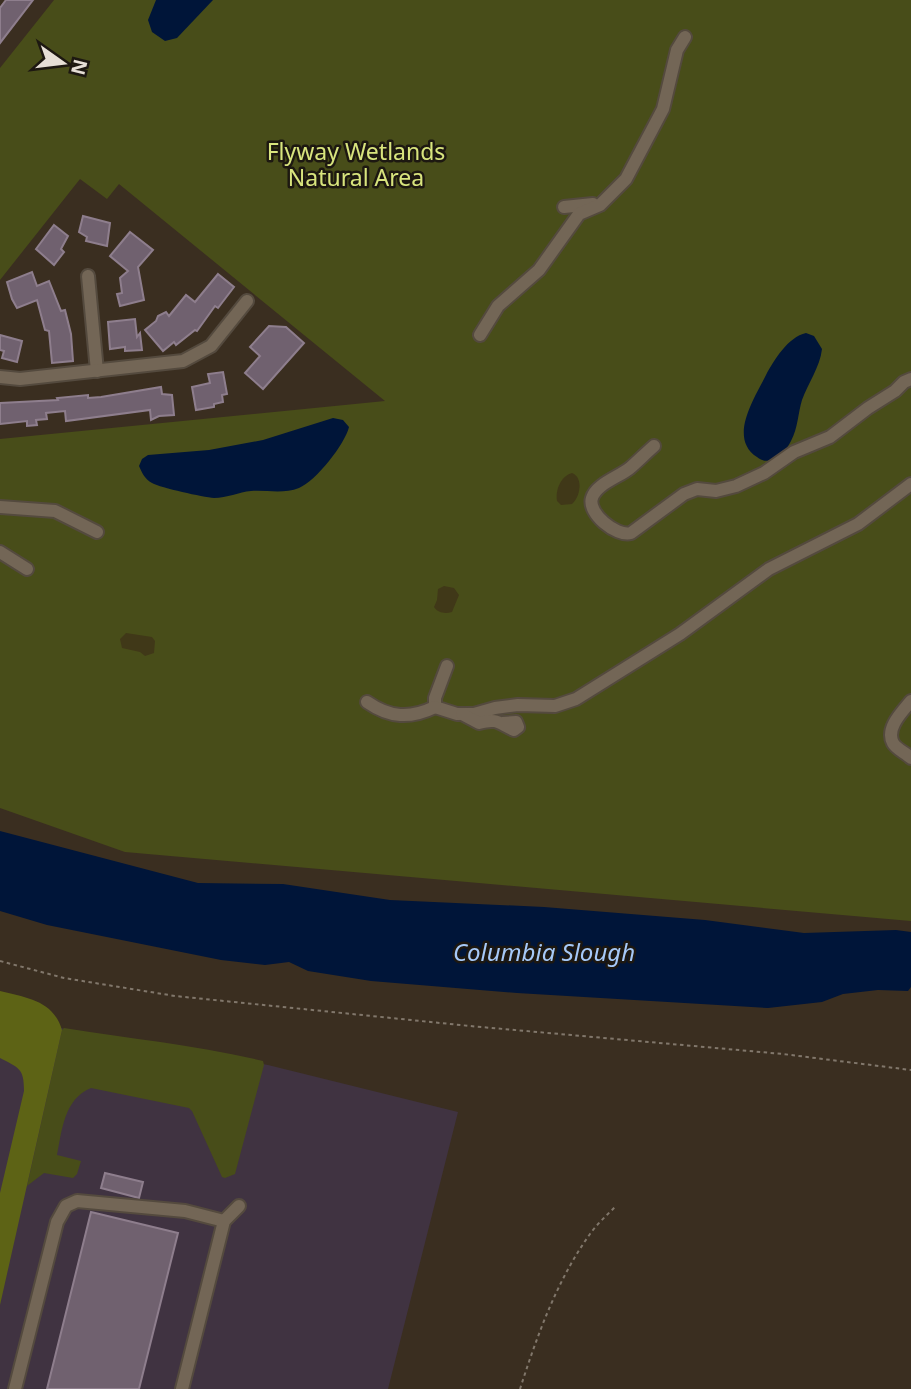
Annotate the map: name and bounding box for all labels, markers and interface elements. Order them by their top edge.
north arrow [28,28,98,98]
text: N [65,56,94,78]
park label: Flyway Wetlands Natural Area [267,135,445,193]
water label: Columbia Slough [453,935,635,968]

